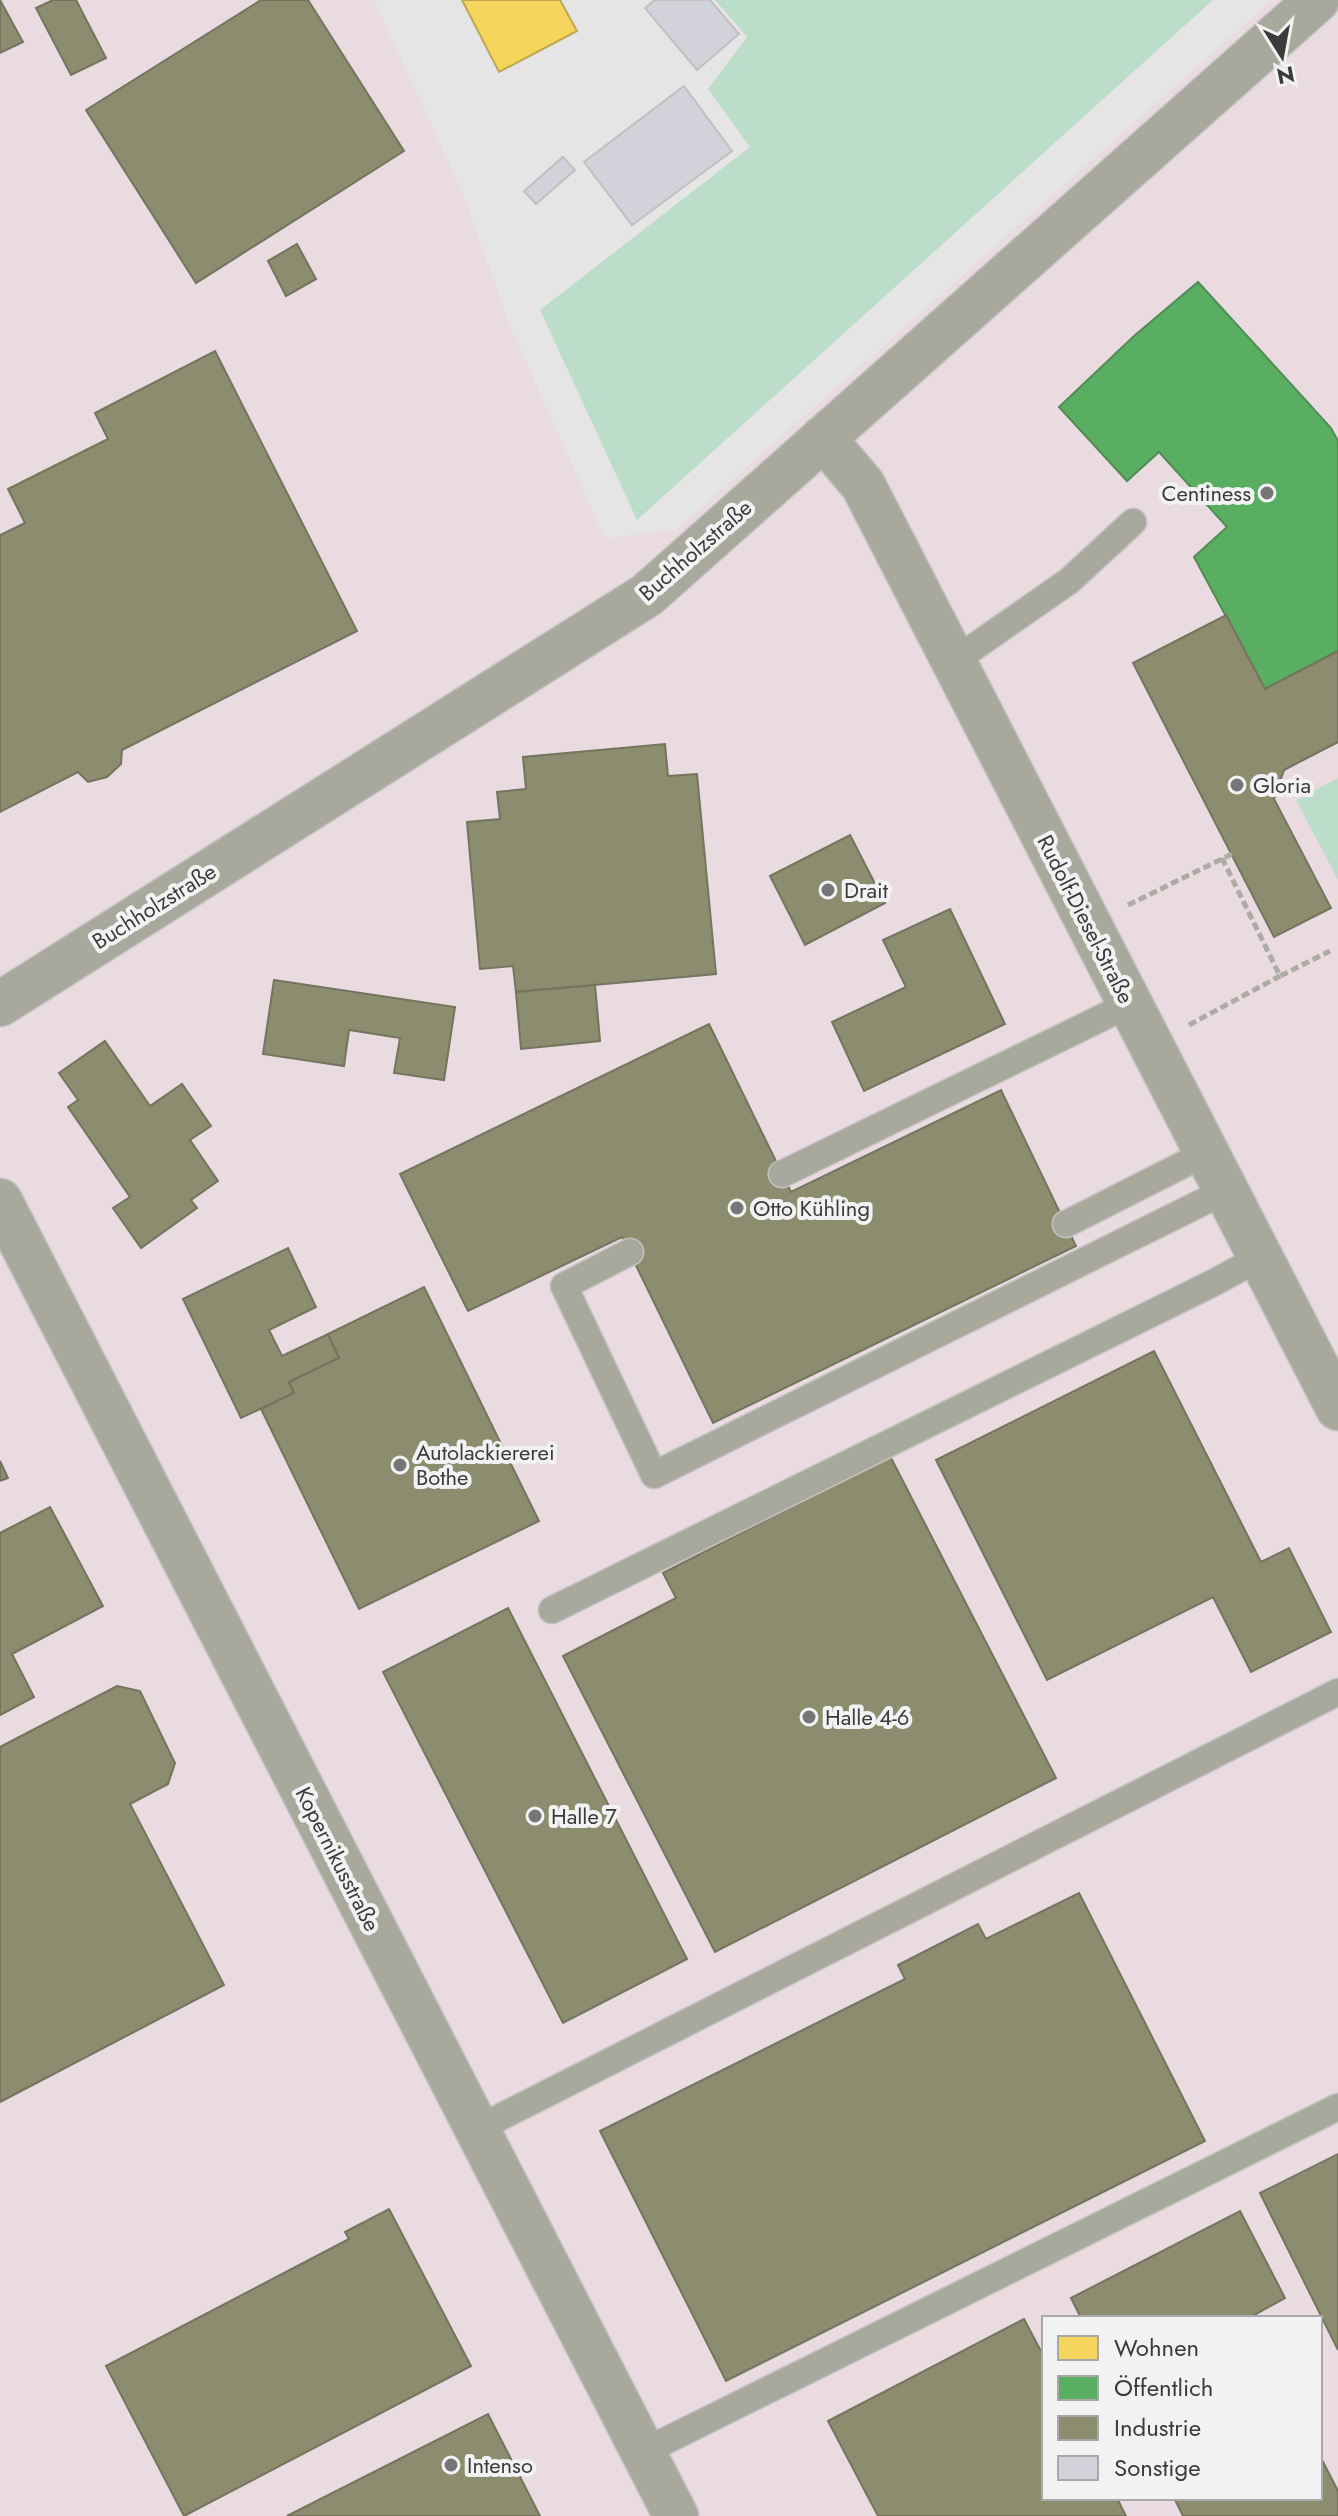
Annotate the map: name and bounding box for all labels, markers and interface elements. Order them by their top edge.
north arrow [1242,16,1322,96]
text: N [1274,58,1297,93]
place label: Centiness [1161,477,1251,509]
marker: Centiness [1258,484,1276,502]
street label: Buchholzstraße [631,492,759,608]
place label: Gloria [1253,769,1311,801]
marker: Gloria [1228,776,1246,794]
street label: Rudolf-Diesel-Straße [1030,829,1142,1009]
street label: Buchholzstraße [86,855,222,957]
place label: Drait [844,874,889,906]
marker: Drait [819,881,837,899]
place label: Otto Kühling [753,1192,870,1224]
marker: Otto Kühling [728,1199,746,1217]
place label: Autolackiererei Bothe [416,1436,555,1493]
marker: Autolackiererei Bothe [391,1456,409,1474]
place label: Halle 4-6 [825,1701,909,1733]
marker: Halle 4-6 [800,1708,818,1726]
street label: Kopernikusstraße [288,1781,388,1937]
place label: Halle 7 [551,1800,617,1832]
marker: Halle 7 [526,1807,544,1825]
legend [1042,2316,1322,2500]
text: Wohnen [1114,2330,1199,2365]
text: Öffentlich [1114,2370,1213,2405]
text: Industrie [1114,2410,1201,2445]
place label: Intenso [467,2449,533,2481]
text: Sonstige [1114,2450,1201,2485]
marker: Intenso [442,2456,460,2474]

